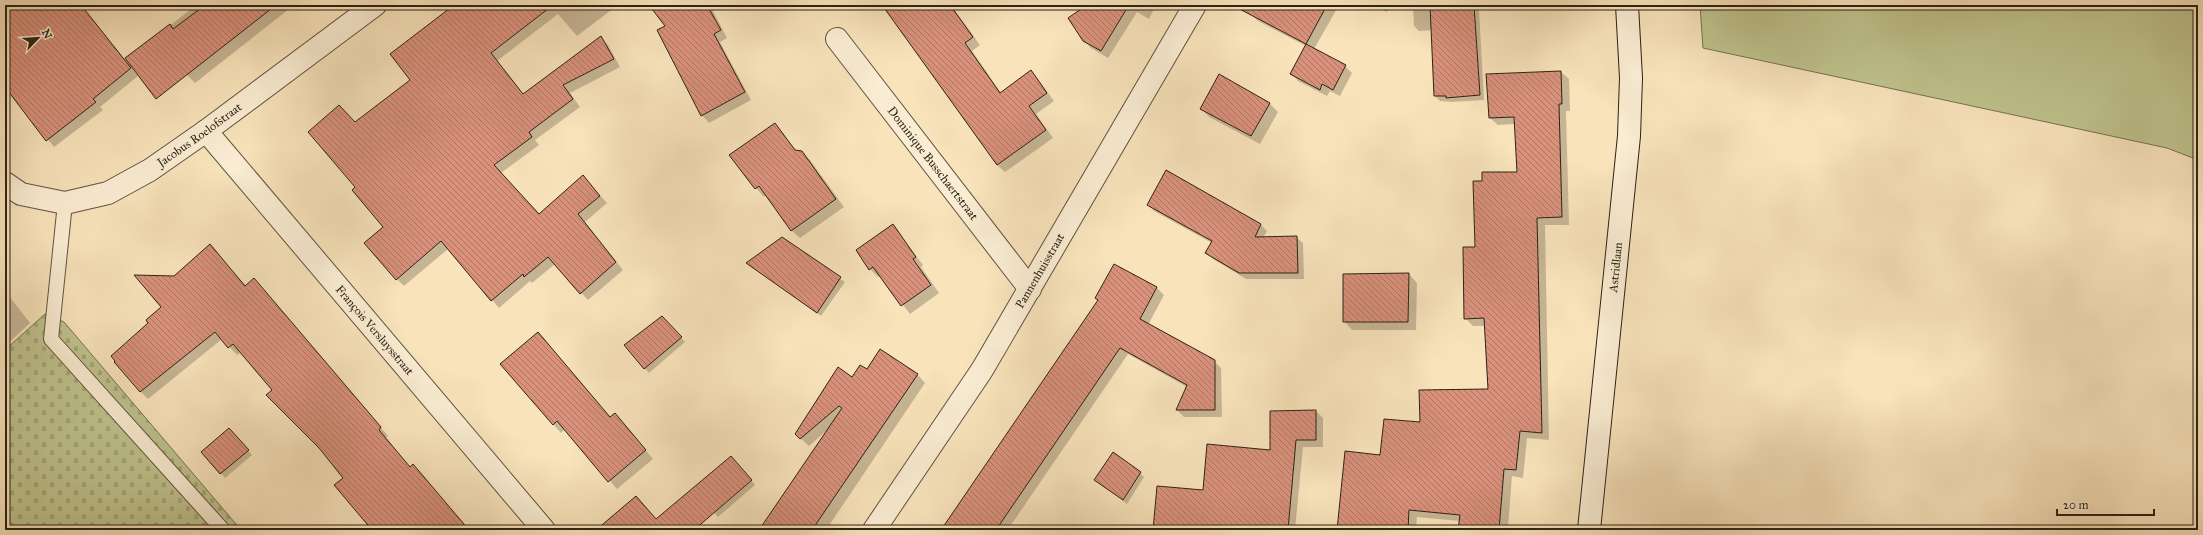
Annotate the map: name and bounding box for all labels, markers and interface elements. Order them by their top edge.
north arrow [18,18,58,58]
text: N [39,27,55,42]
street label: Jacobus Roelofstraat [153,99,245,172]
street label: Dominique Busschaertstraat [885,104,982,223]
street label: Pannenhuisstraat [1013,230,1068,311]
street label: Astridlaan [1606,241,1625,294]
street label: François Versluysstraat [333,282,417,379]
scale bar [2057,491,2154,517]
text: 20 m [2063,498,2089,512]

